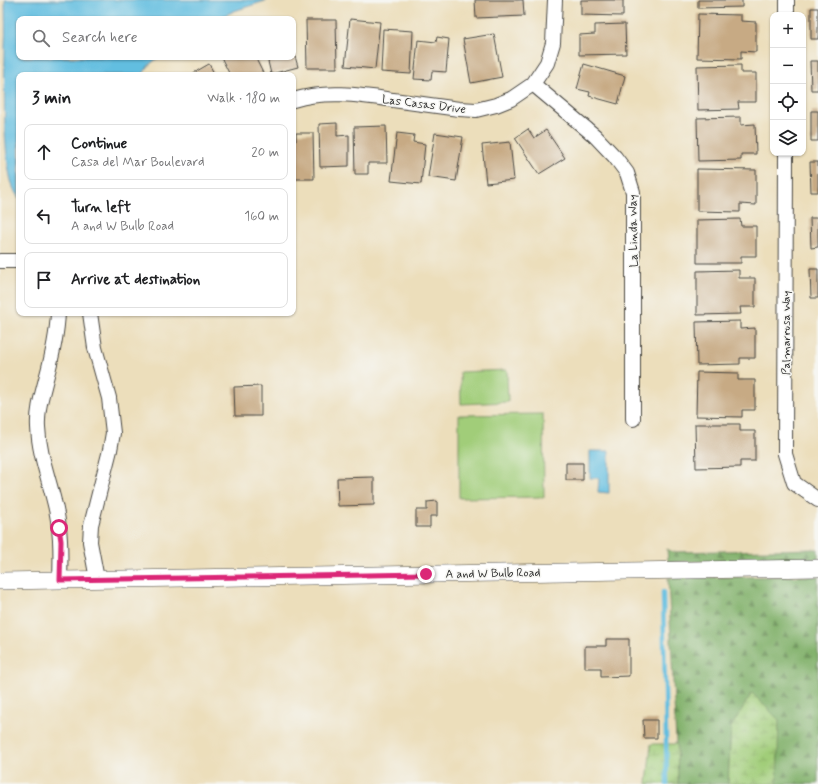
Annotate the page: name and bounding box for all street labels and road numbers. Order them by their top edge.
street label: Las Casas Drive [381,92,467,118]
street label: La Linda Way [625,194,643,268]
street label: Palmarrosa Way [779,291,795,375]
street label: A and W Bulb Road [445,565,541,583]

